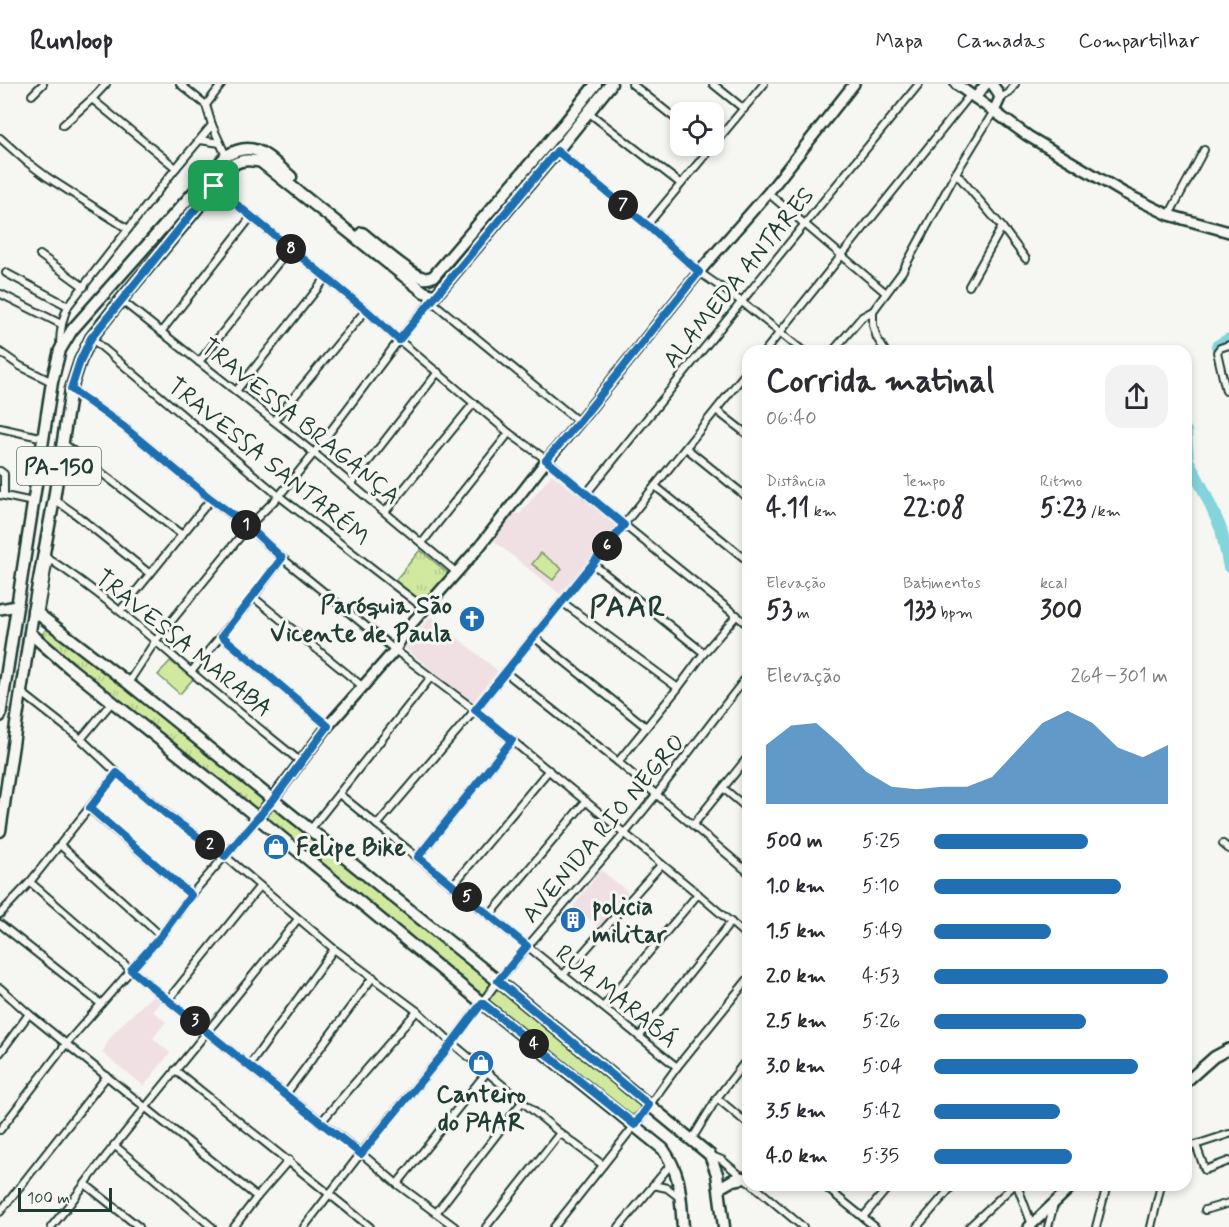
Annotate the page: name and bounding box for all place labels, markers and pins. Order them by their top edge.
pin [188,160,239,211]
pin: 7 [608,190,638,220]
pin: 8 [276,234,306,264]
pin: 1 [231,510,261,540]
pin: 6 [592,531,622,561]
place label: Paróquia São Vicente de Paula [270,591,452,650]
church icon: Paróquia São Vicente de Paula [457,604,487,634]
pin: 2 [195,830,225,860]
shop icon: Felipe Bike [261,832,291,862]
place label: Felipe Bike [296,833,406,864]
pin: 5 [452,882,482,912]
place label: policia militar [592,892,668,951]
building icon: policia militar [558,905,588,935]
pin: 3 [180,1006,210,1036]
pin: 4 [519,1029,549,1059]
shop icon: Canteiro do PAAR [466,1048,496,1078]
place label: Canteiro do PAAR [436,1080,526,1139]

